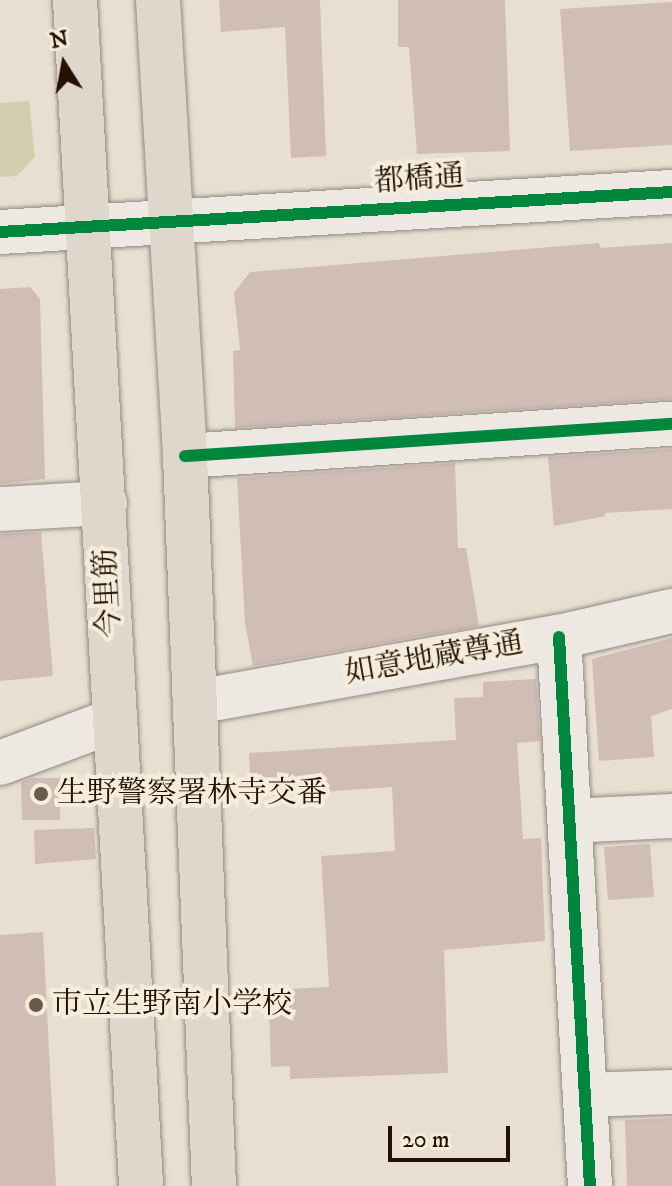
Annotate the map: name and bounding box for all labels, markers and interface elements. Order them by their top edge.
north arrow [24,24,104,104]
text: N [48,25,71,55]
street label: 都橋通 [373,159,465,201]
street label: 今里筋 [89,547,129,639]
street label: 如意地蔵尊通 [342,626,526,692]
place label: 生野警察署林寺交番 [57,776,327,812]
marker: 生野警察署林寺交番 [32,785,50,803]
place label: 市立生野南小学校 [52,987,292,1023]
marker: 市立生野南小学校 [27,996,45,1014]
scale bar [392,1110,514,1160]
text: 20 m [402,1125,450,1155]

